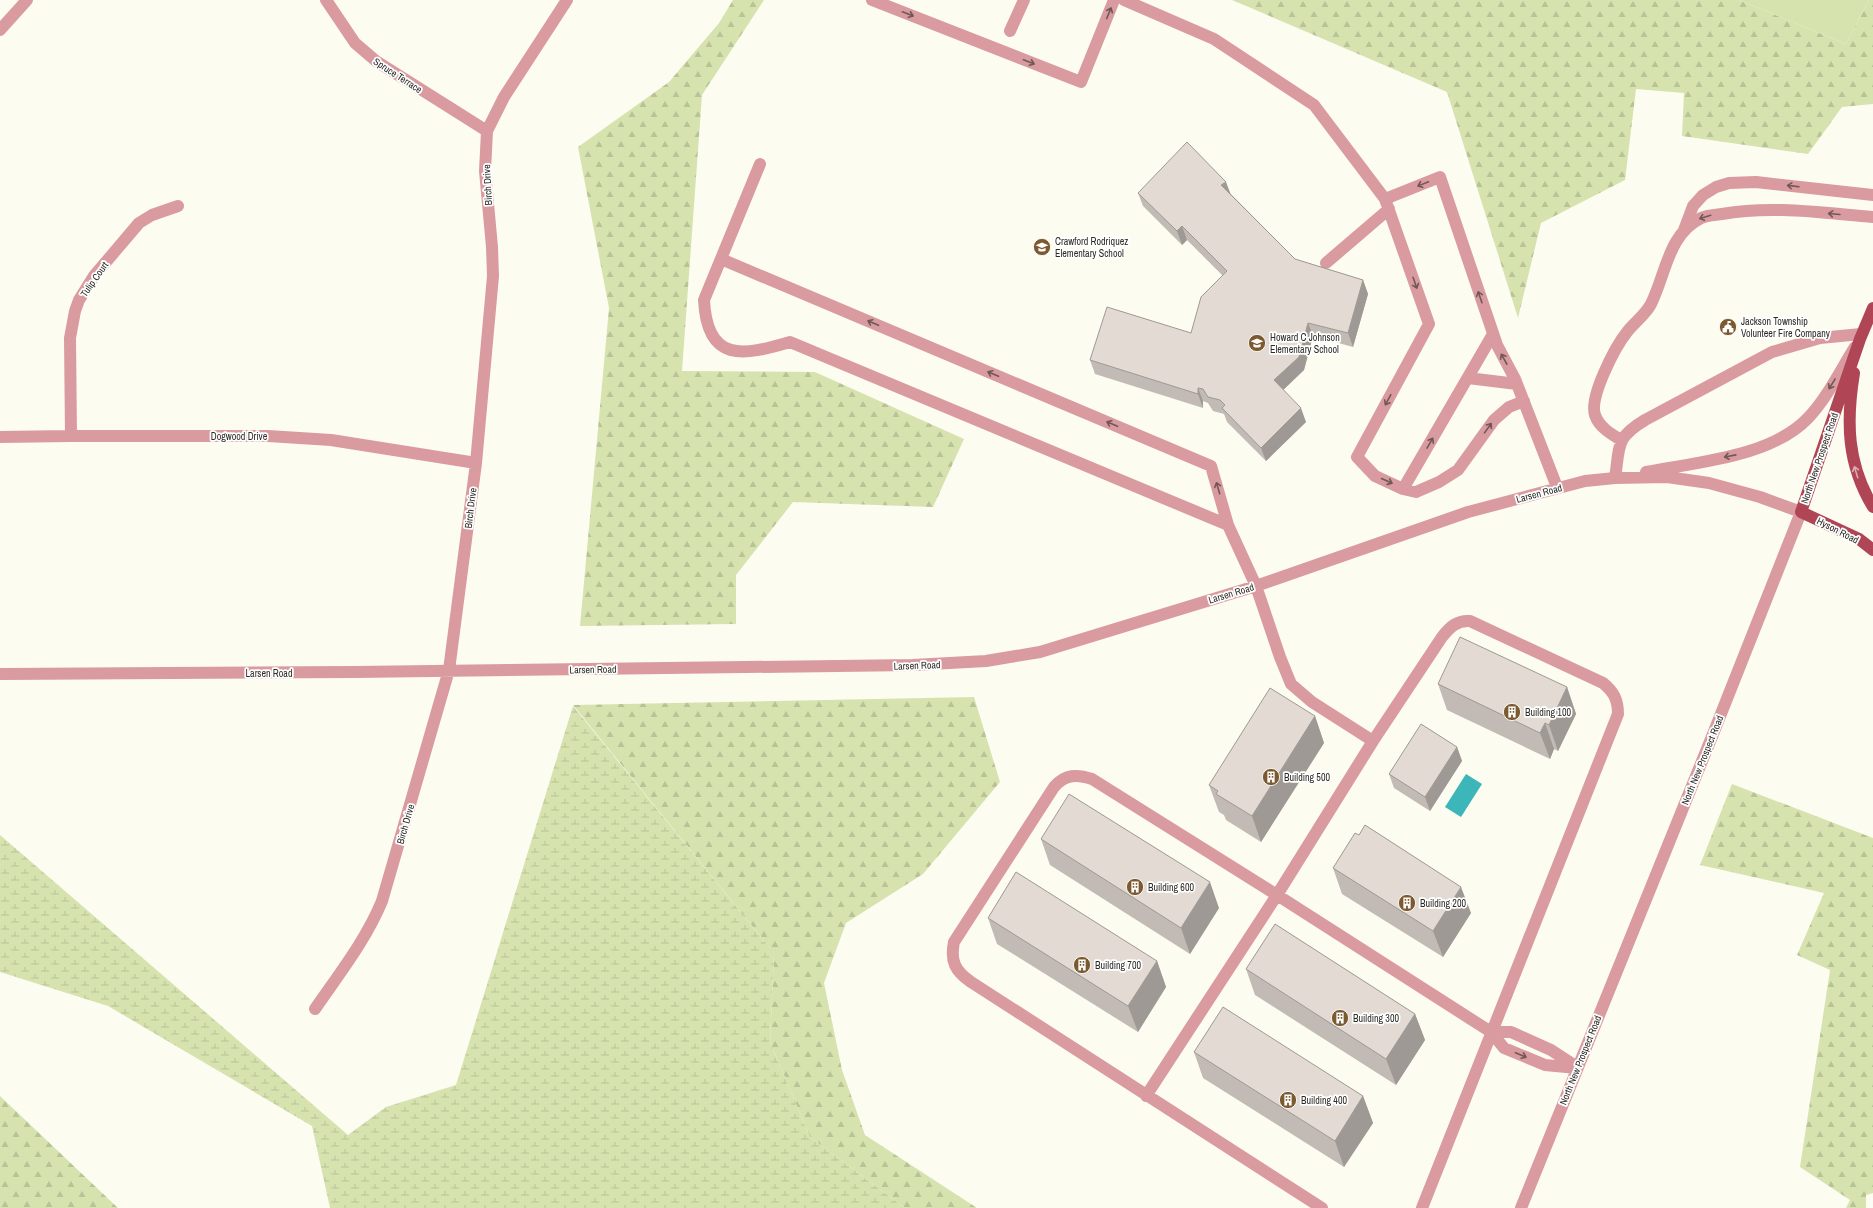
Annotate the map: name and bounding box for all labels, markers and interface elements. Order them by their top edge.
one-way arrow [1106,7,1114,19]
one-way arrow [902,11,914,19]
street label: Spruce Terrace [371,55,425,96]
one-way arrow [1023,58,1035,66]
street label: Birch Drive [480,164,495,206]
one-way arrow [1418,181,1430,188]
one-way arrow [1786,182,1799,190]
one-way arrow [1828,210,1841,218]
one-way arrow [1699,214,1712,221]
place label: Crawford Rodriquez Elementary School [1055,235,1128,260]
school or university icon: Crawford Rodriquez Elementary School [1032,237,1052,257]
street label: Tulip Court [78,259,112,299]
one-way arrow [1411,277,1419,289]
one-way arrow [1476,291,1484,303]
place label: Jackson Township Volunteer Fire Company [1741,315,1831,340]
public building icon: Jackson Township Volunteer Fire Company [1718,317,1738,337]
one-way arrow [867,319,879,326]
place label: Howard C Johnson Elementary School [1270,331,1340,356]
school or university icon: Howard C Johnson Elementary School [1247,333,1267,353]
one-way arrow [1500,353,1508,365]
one-way arrow [987,369,999,377]
one-way arrow [1828,378,1836,389]
one-way arrow [1383,394,1391,406]
street label: North New Prospect Road [1798,411,1841,505]
one-way arrow [1107,420,1119,427]
one-way arrow [1484,423,1492,434]
street label: Dogwood Drive [211,430,268,443]
one-way arrow [1426,437,1434,449]
one-way arrow [1724,452,1737,460]
one-way arrow [1852,466,1860,478]
one-way arrow [1380,478,1392,485]
one-way arrow [1213,481,1221,494]
street label: Larsen Road [1515,481,1563,506]
street label: Birch Drive [462,486,480,529]
street label: Hyson Road [1815,514,1861,546]
street label: Larsen Road [1207,580,1255,607]
street label: Larsen Road [893,658,941,673]
street label: Larsen Road [569,663,617,676]
street label: Larsen Road [246,667,292,680]
building icon: Building 100 [1502,702,1522,722]
place label: Building 100 [1525,706,1571,719]
street label: North New Prospect Road [1679,714,1726,807]
building icon: Building 500 [1261,767,1281,787]
place label: Building 500 [1284,771,1330,784]
street label: Birch Drive [394,802,418,846]
building icon: Building 600 [1125,877,1145,897]
place label: Building 600 [1148,881,1194,894]
building icon: Building 200 [1397,893,1417,913]
place label: Building 200 [1420,897,1466,910]
building icon: Building 700 [1072,955,1092,975]
place label: Building 700 [1095,959,1141,972]
building icon: Building 300 [1330,1008,1350,1028]
place label: Building 300 [1353,1012,1399,1025]
street label: North New Prospect Road [1557,1014,1604,1107]
one-way arrow [1514,1052,1526,1059]
building icon: Building 400 [1278,1090,1298,1110]
place label: Building 400 [1301,1094,1347,1107]

